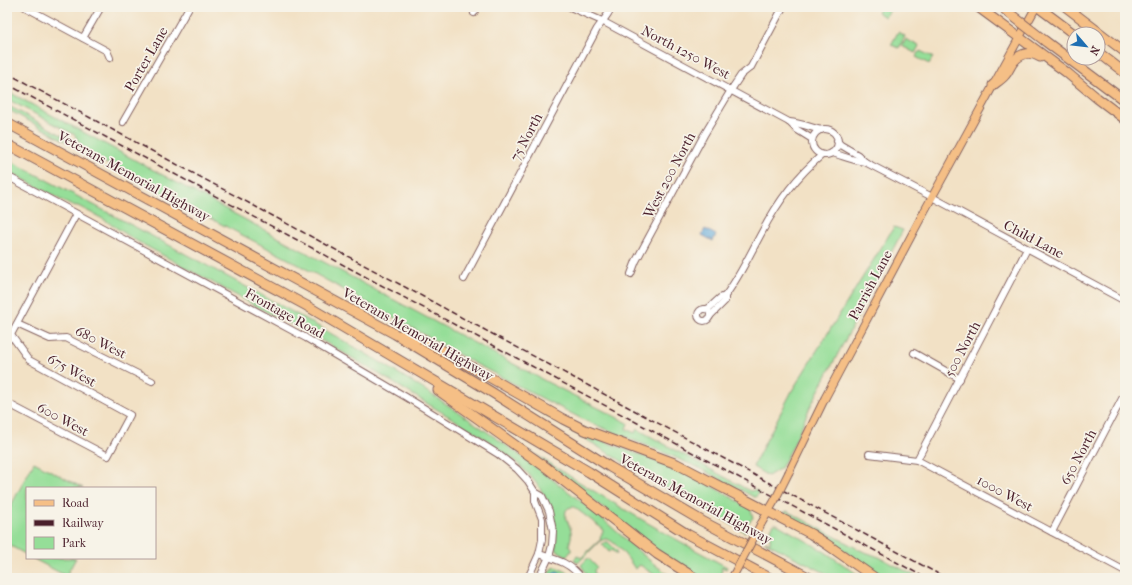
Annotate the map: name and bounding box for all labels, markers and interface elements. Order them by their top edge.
street label: North 1250 West [638,22,733,83]
street label: Porter Lane [121,24,172,95]
north arrow [1066,26,1106,66]
text: N [1086,44,1102,58]
street label: 75 North [507,110,546,164]
street label: Veterans Memorial Highway [54,127,213,226]
street label: West 200 North [639,129,699,222]
street label: Child Lane [1001,216,1067,262]
street label: Parrish Lane [845,247,896,323]
street label: Veterans Memorial Highway [338,284,497,385]
street label: Frontage Road [242,285,328,342]
street label: 500 North [941,318,984,380]
street label: 680 West [72,322,129,363]
street label: 675 West [44,350,99,391]
street label: 600 West [34,399,91,440]
street label: 650 North [1057,426,1100,488]
street label: Veterans Memorial Highway [616,450,775,549]
street label: 1000 West [974,472,1036,515]
legend [26,487,156,559]
text: Road [62,496,89,510]
text: Railway [62,516,104,530]
text: Park [62,536,87,550]

